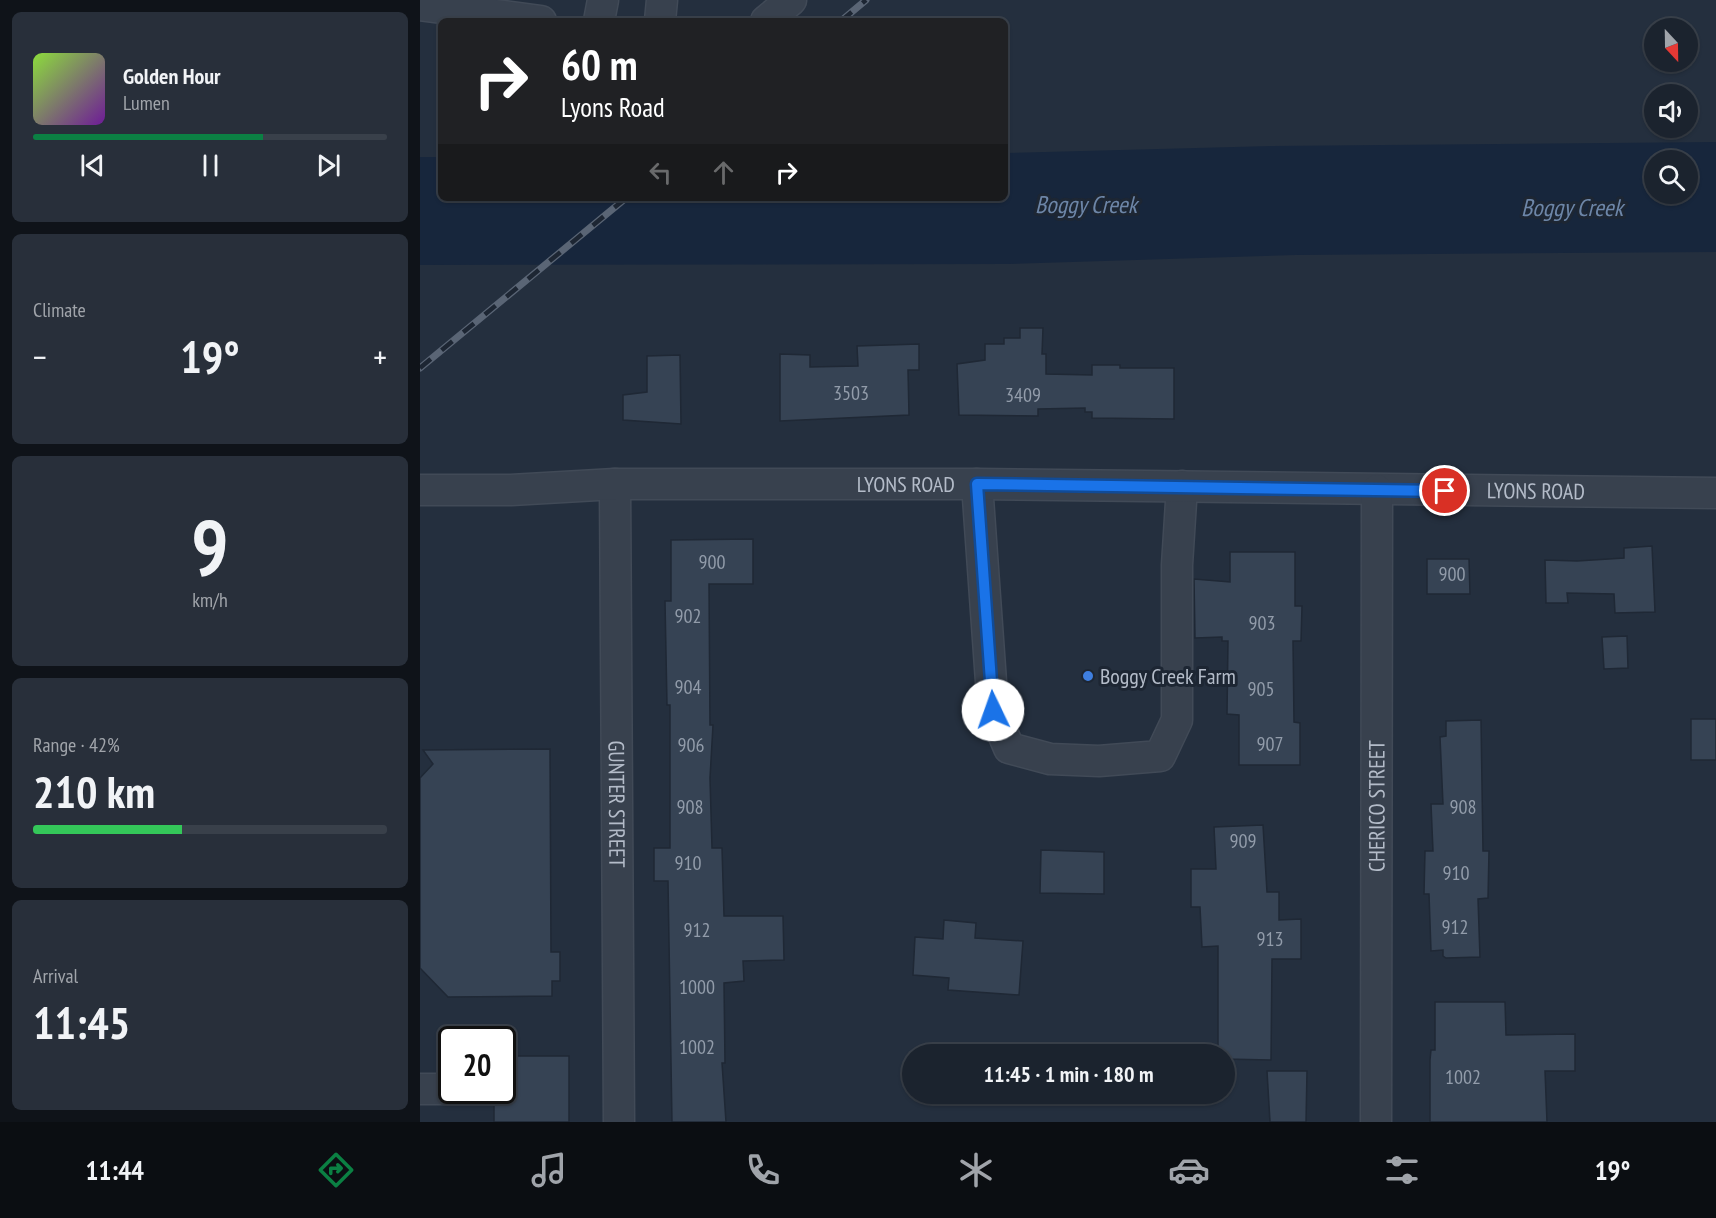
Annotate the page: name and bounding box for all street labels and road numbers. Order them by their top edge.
street label: LYONS ROAD [857,470,955,498]
street label: LYONS ROAD [1487,476,1585,505]
street label: GUNTER STREET [603,740,631,868]
street label: CHERICO STREET [1362,740,1391,872]

